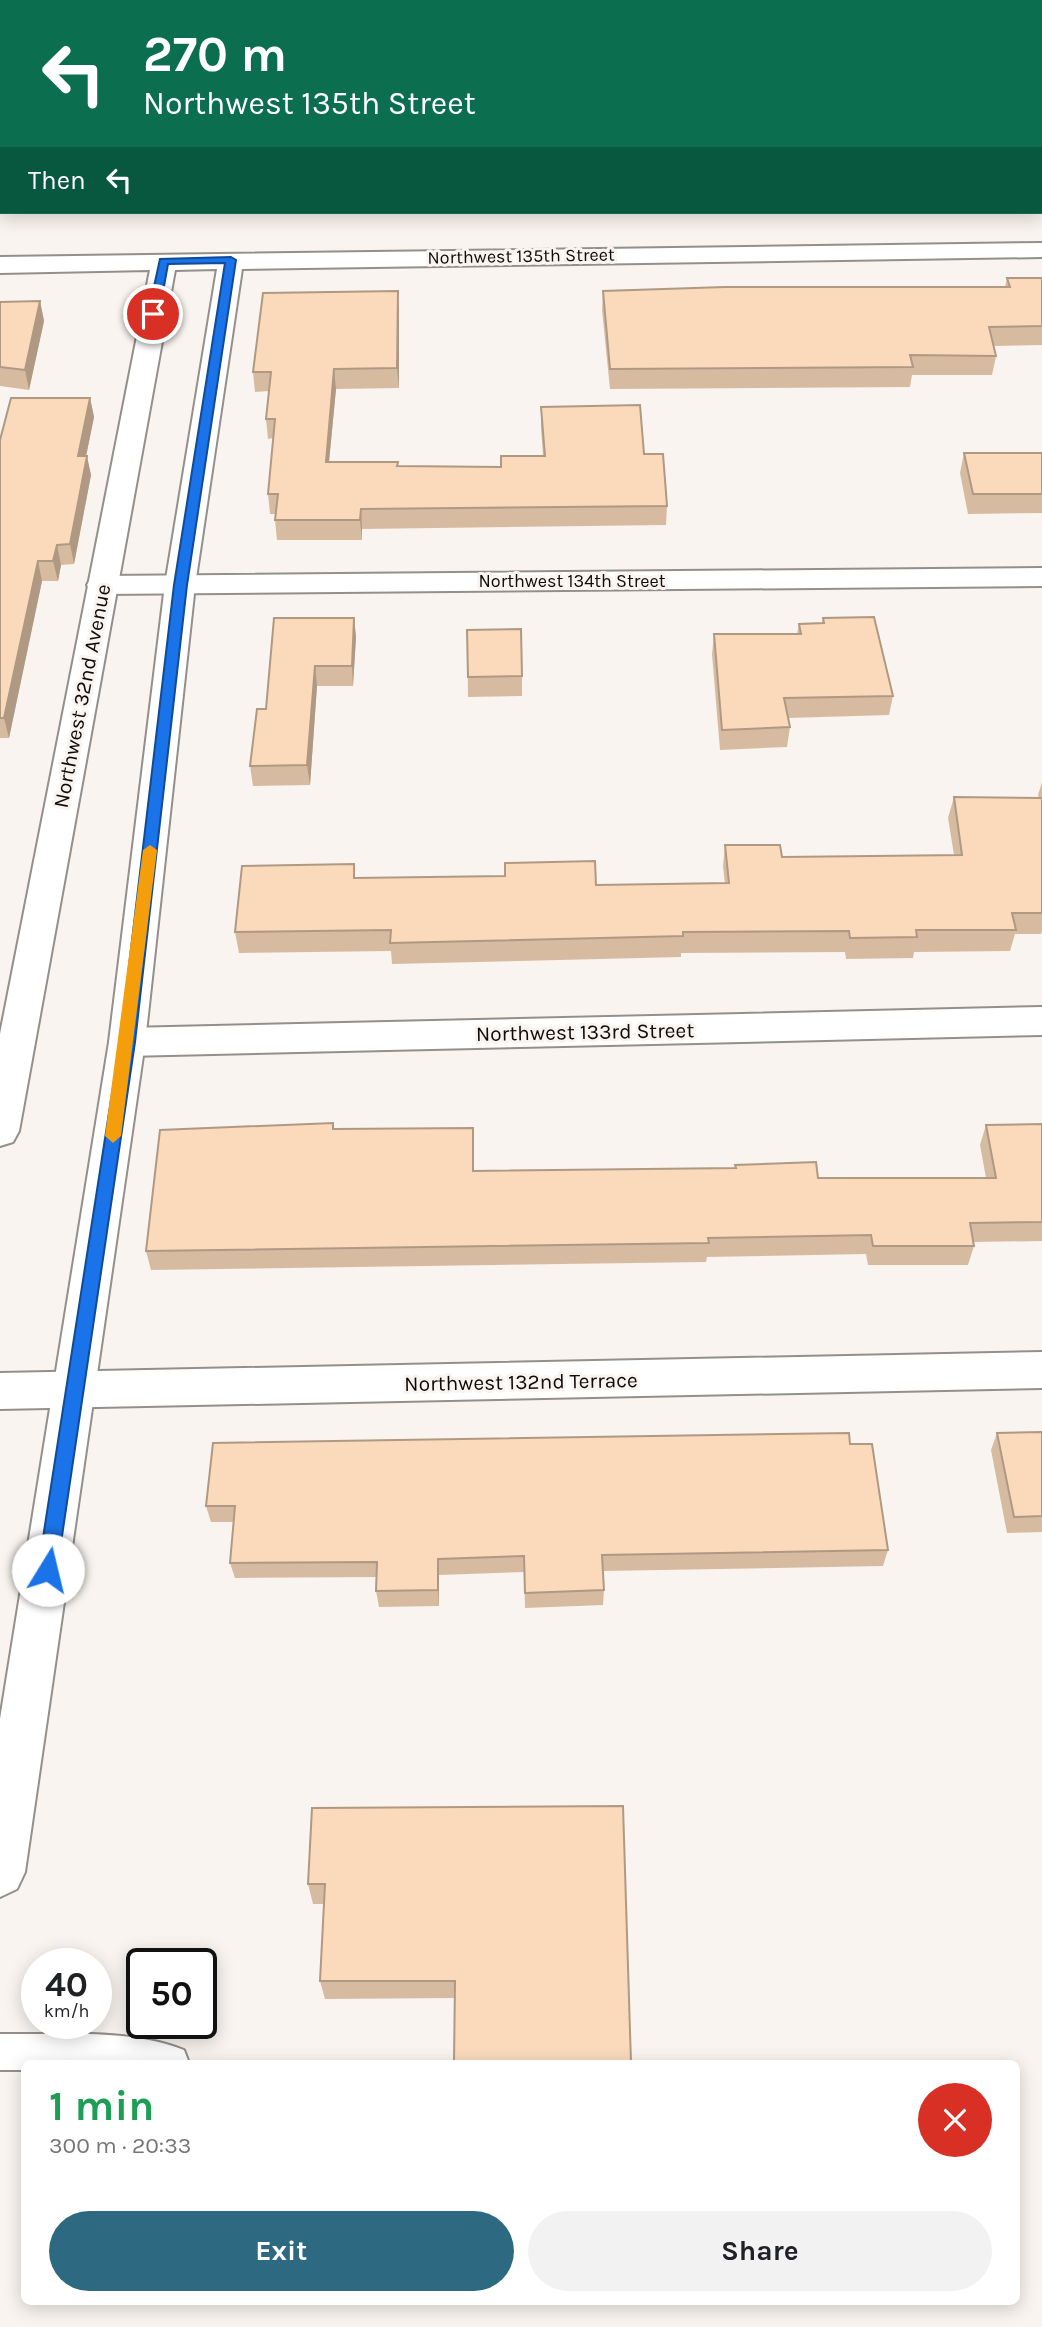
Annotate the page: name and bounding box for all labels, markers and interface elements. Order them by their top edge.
text: 270 m [143,26,287,83]
icon: left [28,28,119,119]
text: Northwest 135th Street [143,85,476,122]
icon: left [100,161,138,199]
text: Then [28,165,86,196]
street label: Northwest 135th Street [427,243,615,269]
pin [123,284,183,344]
icon: arrive [134,295,172,333]
street label: Northwest 134th Street [478,570,666,592]
street label: Northwest 32nd Avenue [48,582,116,810]
street label: Northwest 133rd Street [476,1018,694,1046]
street label: Northwest 132nd Terrace [404,1368,638,1396]
position arrow [11,1533,85,1607]
speed limit sign: 50 [126,1948,217,2039]
text: 40 [45,1964,88,2005]
text: km/h [44,2000,89,2022]
text: 1 min [49,2081,154,2131]
button: close [918,2083,992,2157]
text: 300 m · 20:33 [49,2132,191,2159]
button: Exit [49,2211,514,2291]
button: Share [528,2211,992,2291]

